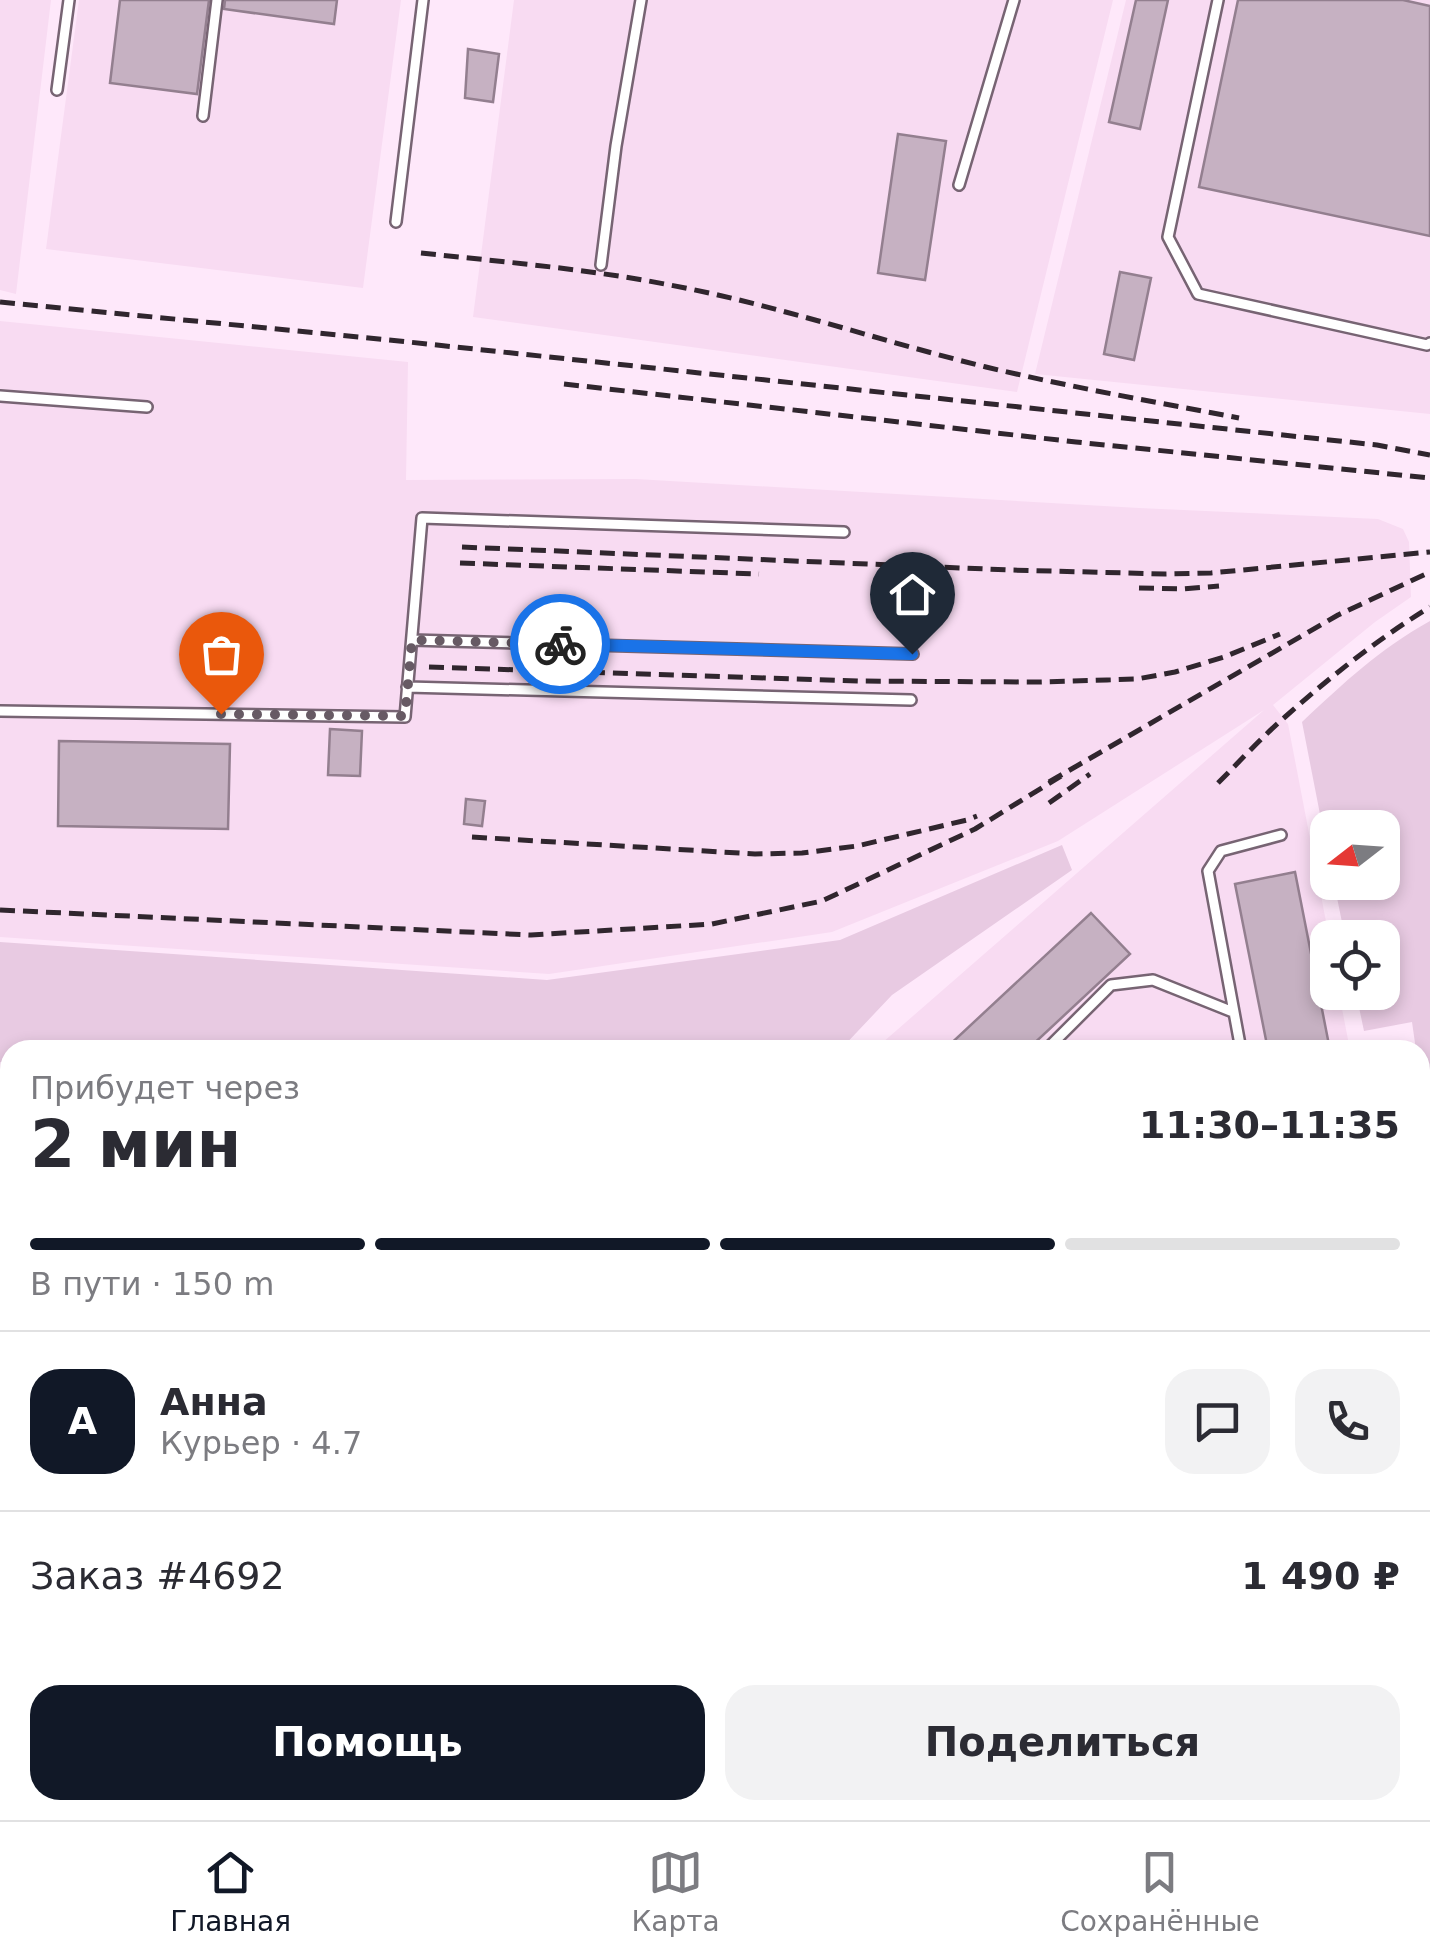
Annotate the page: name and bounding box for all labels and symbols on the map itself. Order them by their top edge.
pin [870,552,955,655]
courier [510,594,610,694]
pin [179,612,264,715]
north arrow [1310,810,1400,900]

